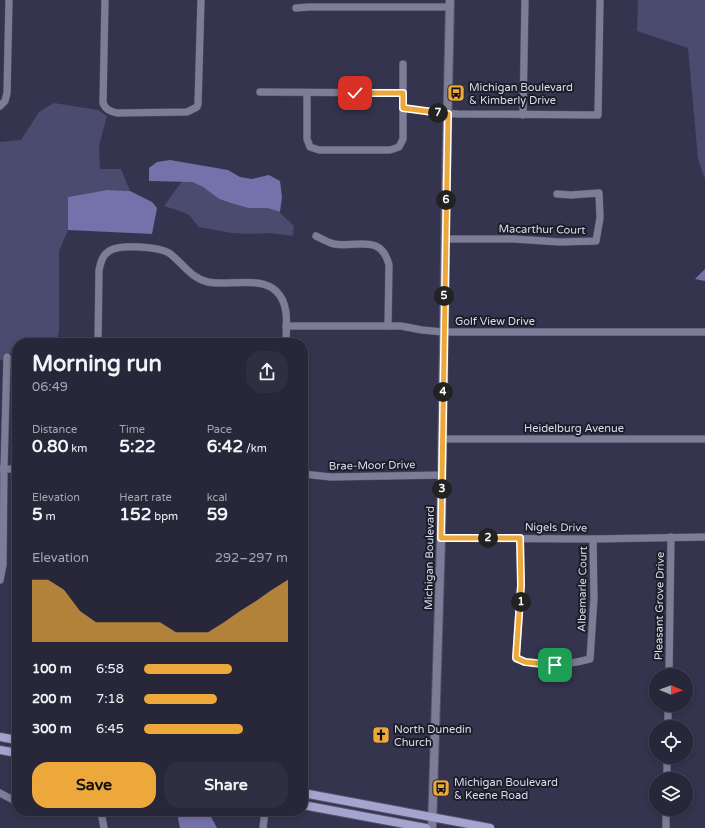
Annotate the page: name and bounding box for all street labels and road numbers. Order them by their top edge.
street label: Macarthur Court [498,222,586,237]
street label: Golf View Drive [455,315,535,328]
street label: Heidelburg Avenue [524,422,624,435]
street label: Brae-Moor Drive [329,458,415,473]
street label: Michigan Boulevard [422,506,437,610]
street label: Nigels Drive [525,520,587,535]
street label: Albemarle Court [575,546,590,632]
street label: Pleasant Grove Drive [652,552,667,660]

